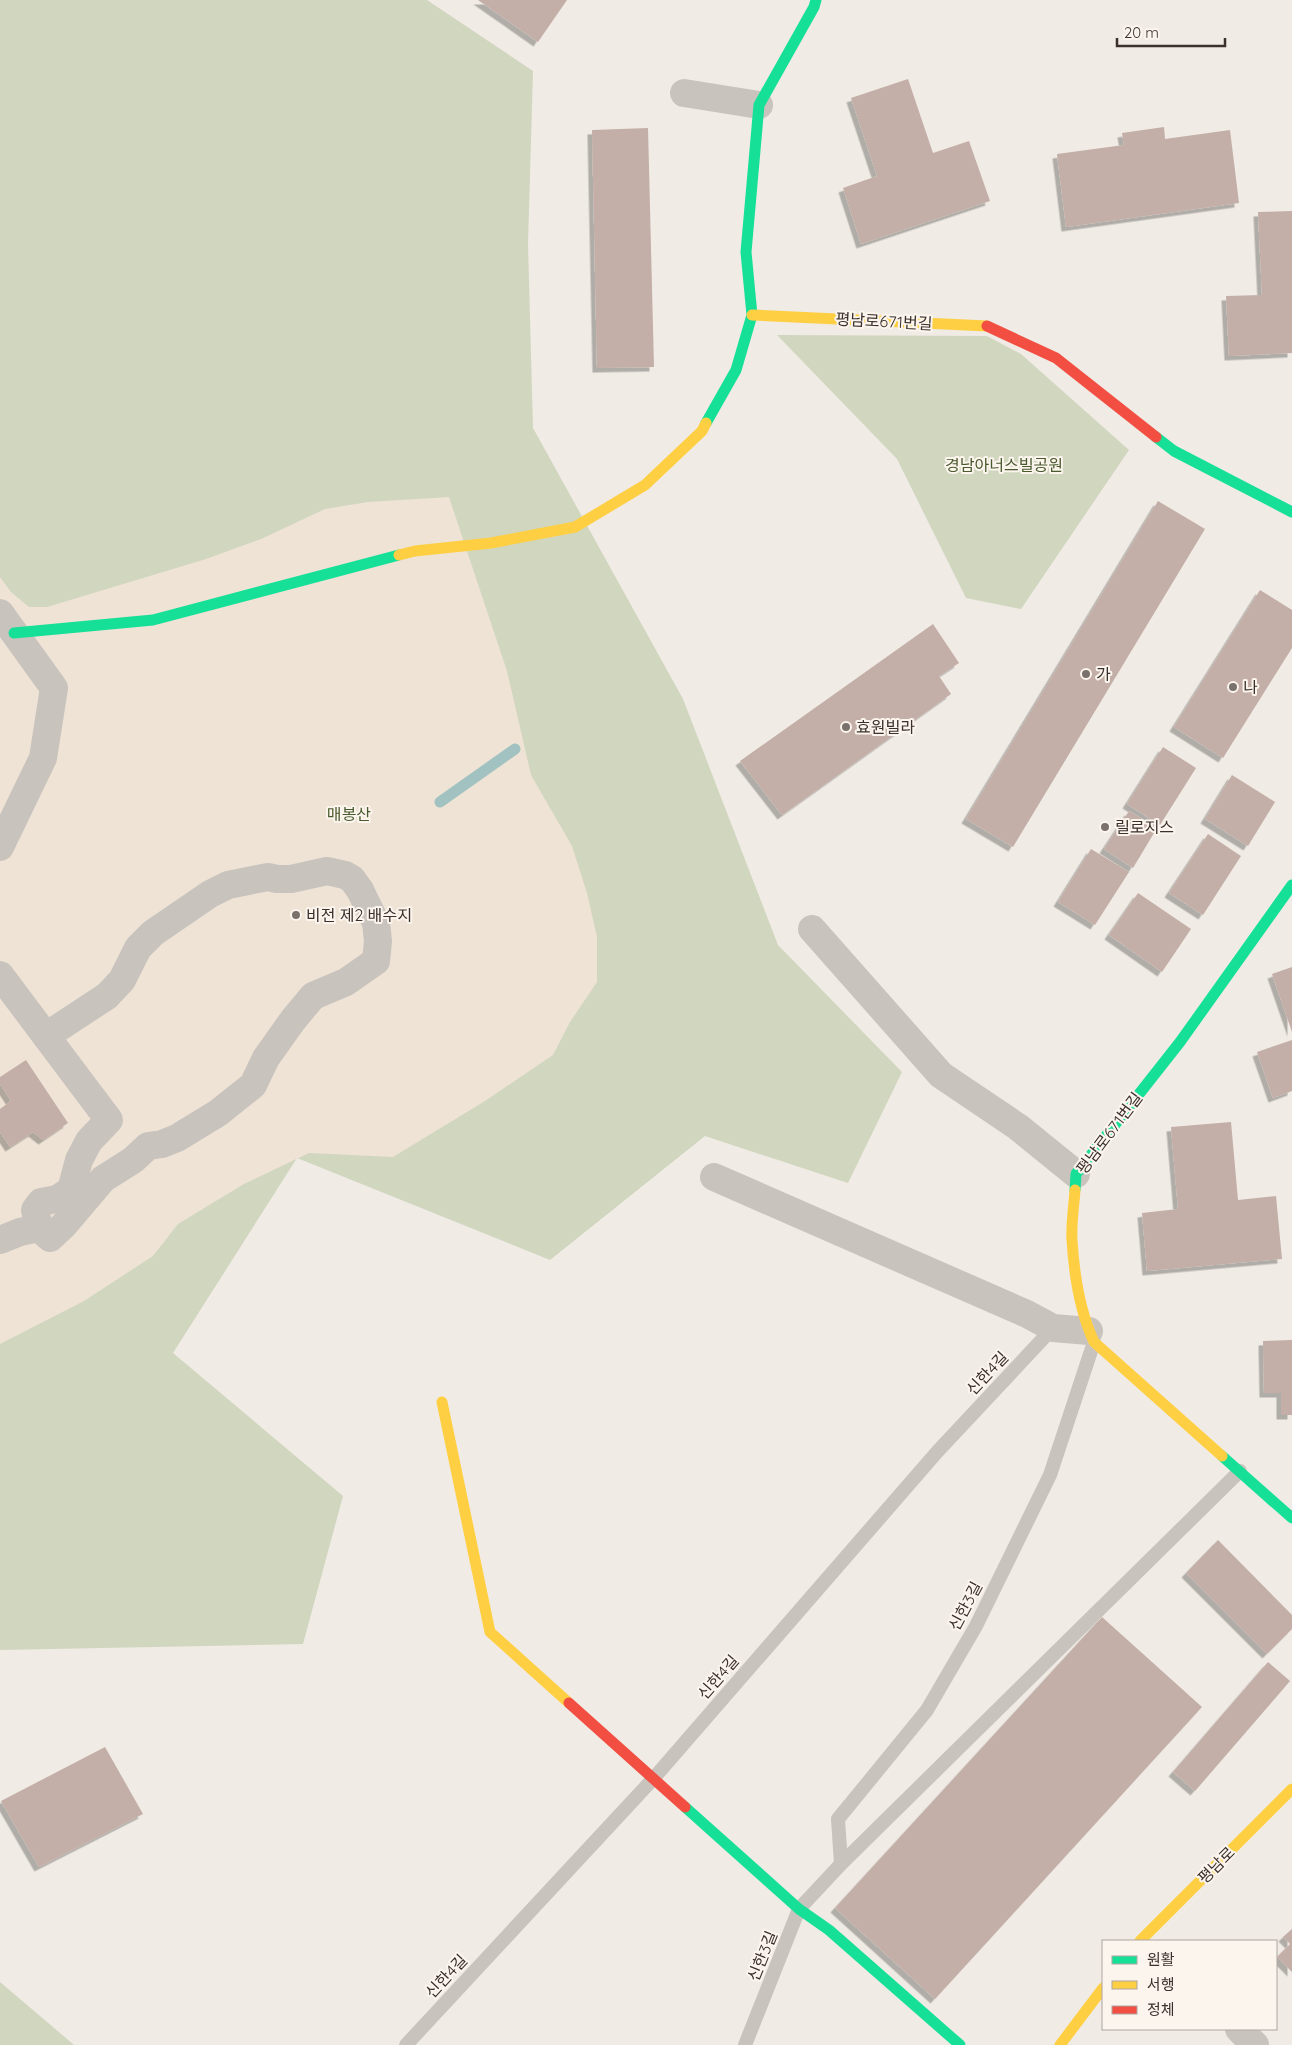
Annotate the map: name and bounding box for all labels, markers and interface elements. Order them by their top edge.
scale bar [1117,15,1224,47]
text: 20 m [1124,23,1159,42]
street label: 평남로671번길 [835,308,933,334]
park label: 경남아너스빌공원 [945,455,1063,475]
place label: 가 [1096,664,1111,684]
marker: 가 [1080,668,1092,680]
place label: 나 [1243,677,1258,697]
marker: 나 [1227,681,1239,693]
place label: 효원빌라 [856,717,915,737]
marker: 효원빌라 [840,721,852,733]
park label: 매봉산 [327,804,371,824]
place label: 릴로지스 [1115,817,1174,837]
marker: 릴로지스 [1099,821,1111,833]
place label: 비전 제2 배수지 [306,905,412,925]
marker: 비전 제2 배수지 [290,909,302,921]
street label: 평남로671번길 [1072,1088,1146,1178]
street label: 신한4길 [962,1347,1012,1399]
street label: 신한3길 [944,1578,986,1634]
street label: 신한4길 [693,1651,743,1703]
street label: 평남로 [1193,1842,1239,1888]
street label: 신한3길 [743,1928,781,1984]
legend [1102,1940,1277,2030]
street label: 신한4길 [421,1950,471,2002]
text: 원활 [1147,1950,1175,1969]
text: 서행 [1147,1975,1175,1994]
text: 정체 [1147,2000,1175,2019]

